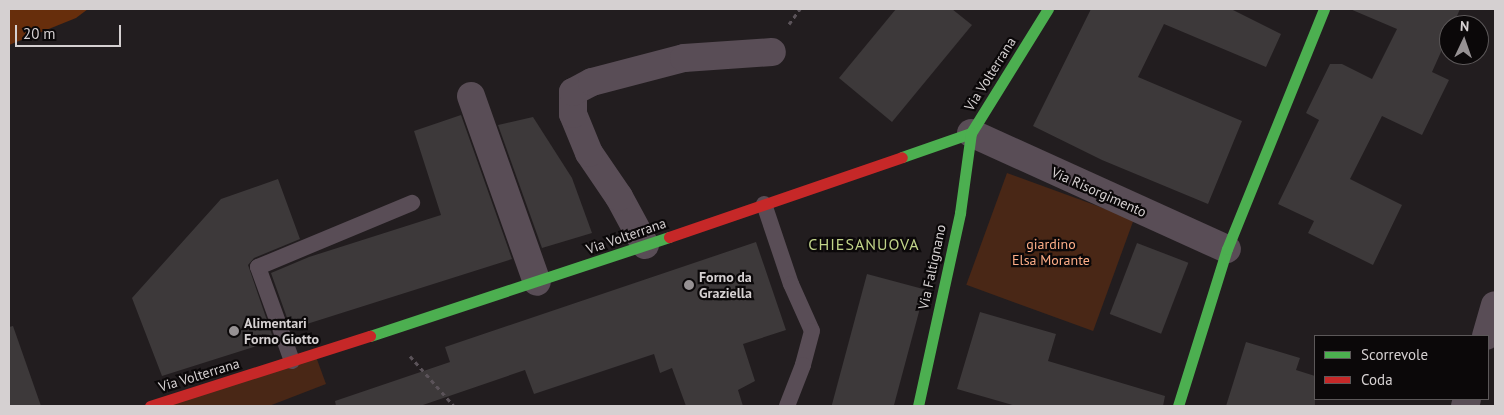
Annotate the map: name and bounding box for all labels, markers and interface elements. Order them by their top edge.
scale bar [18,15,124,47]
north arrow [1439,15,1489,65]
text: N [1460,17,1470,35]
text: 20 m [23,24,56,43]
street label: Via Volterrana [961,34,1019,114]
street label: Via Risorgimento [1049,164,1149,220]
street label: Via Volterrana [584,214,668,258]
street label: Via Faltignano [915,223,949,311]
district label: CHIESANUOVA [807,234,921,254]
park label: giardino Elsa Morante [1012,236,1090,268]
place label: Forno da Graziella [699,269,752,302]
marker: Forno da Graziella [683,279,695,291]
place label: Alimentari Forno Giotto [244,315,319,348]
marker: Alimentari Forno Giotto [228,325,240,337]
legend [1314,335,1489,400]
text: Scorrevole [1361,345,1428,364]
street label: Via Volterrana [156,355,242,395]
text: Coda [1361,370,1393,389]

